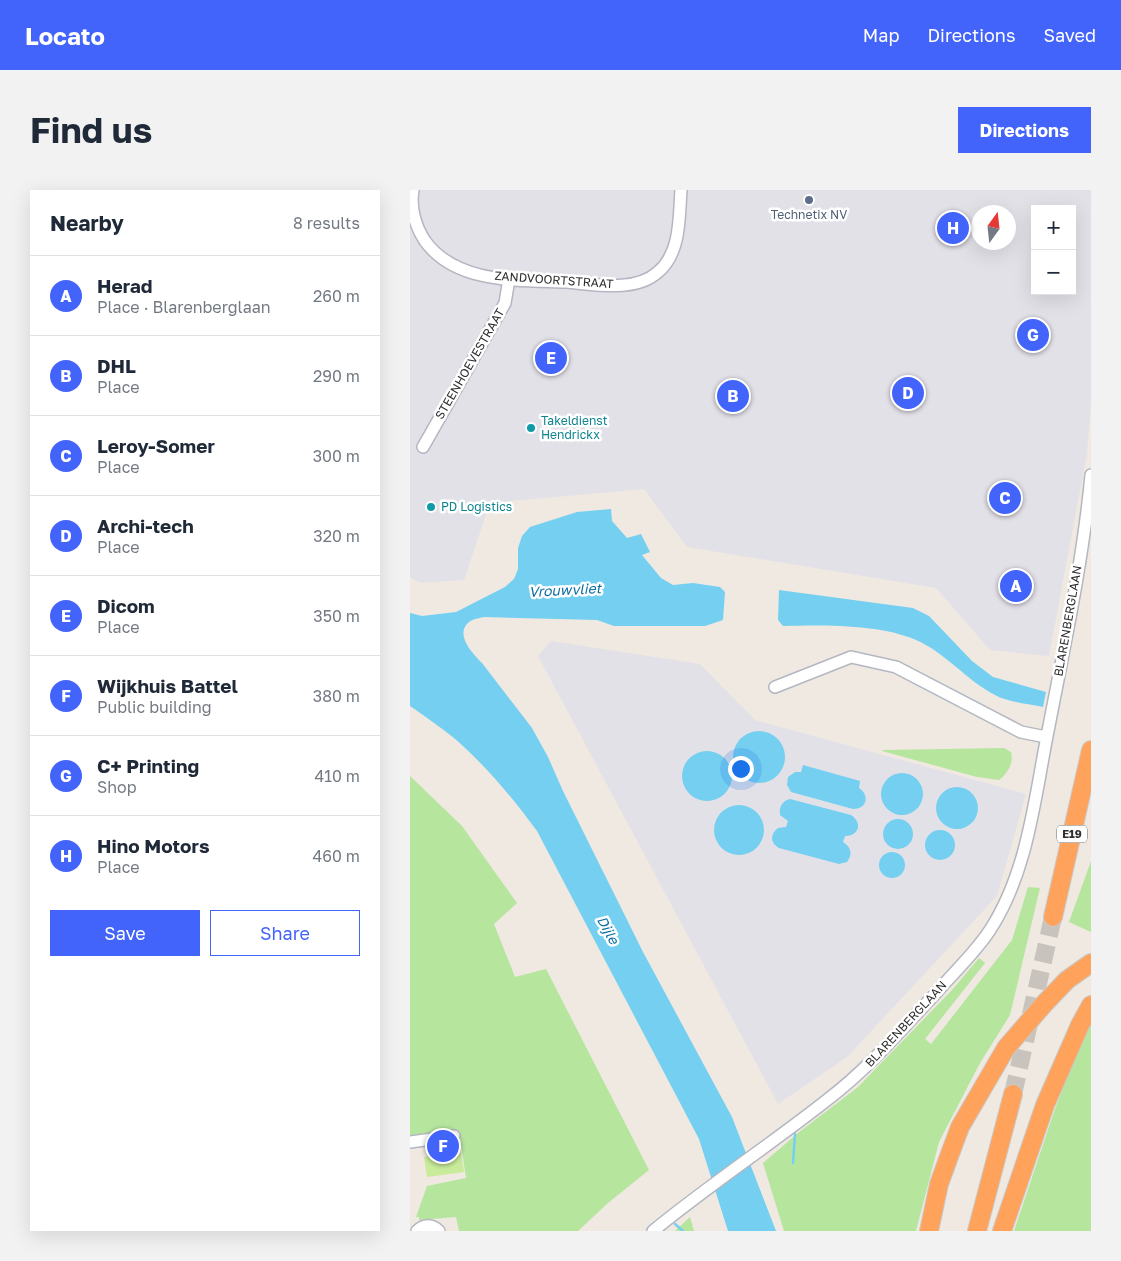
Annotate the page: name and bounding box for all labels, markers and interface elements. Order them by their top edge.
text: Locato [25,21,105,50]
text: Map [863,24,899,46]
text: Directions [927,24,1015,46]
text: Saved [1043,24,1096,46]
button: Directions [958,107,1091,153]
text: Find us [30,109,152,151]
marker: Technetix NV [803,194,815,206]
north arrow [971,205,1016,250]
map controls [1031,205,1076,295]
button: + [1031,205,1076,250]
place label: Technetix NV [771,207,847,222]
pin: H [937,209,969,247]
text: Nearby [50,210,124,236]
text: 8 results [293,213,360,233]
button: − [1031,250,1076,295]
street label: ZANDVOORTSTRAAT [494,268,615,291]
text: Herad [97,274,153,297]
text: A [60,286,72,306]
text: 260 m [313,286,360,306]
text: Place · Blarenberglaan [97,297,271,317]
street label: STEENHOEVESTRAAT [432,305,508,422]
pin: G [1017,316,1049,354]
pin: E [535,339,567,377]
text: DHL [97,354,136,377]
text: B [60,366,72,386]
text: 290 m [313,366,360,386]
pin: D [892,374,924,412]
text: Place [97,377,140,397]
pin: B [717,377,749,415]
place label: Takeldienst Hendrickx [541,413,608,442]
marker: Takeldienst Hendrickx [525,422,537,434]
text: Leroy-Somer [97,434,215,457]
text: C [60,446,72,466]
text: 300 m [313,446,360,466]
text: Place [97,457,140,477]
pin: C [989,479,1021,517]
place label: PD Logistics [441,499,512,514]
marker: PD Logistics [425,501,437,513]
text: Archi-tech [97,514,194,537]
text: D [60,526,72,546]
text: 320 m [313,526,360,546]
text: Place [97,537,140,557]
street label: BLARENBERGLAAN [1050,564,1085,678]
pin: A [1000,567,1032,605]
water label: Vrouwvliet [528,579,603,600]
text: Dicom [97,594,155,617]
text: E [61,606,71,626]
text: 350 m [313,606,360,626]
text: Place [97,617,140,637]
text: Wijkhuis Battel [97,674,238,697]
text: F [61,686,71,706]
text: 380 m [313,686,360,706]
text: Public building [97,697,212,717]
text: C+ Printing [97,754,199,777]
your location [728,756,754,782]
text: G [60,766,72,786]
text: 410 m [314,766,360,786]
text: Shop [97,777,137,797]
road number: E19 [1057,826,1087,842]
text: Hino Motors [97,834,210,857]
text: H [60,846,72,866]
text: 460 m [312,846,360,866]
text: Place [97,857,140,877]
button: Save [50,910,200,956]
button: Share [210,910,360,956]
water label: Dijle [594,913,624,948]
street label: BLARENBERGLAAN [862,977,949,1070]
pin: F [427,1127,459,1165]

